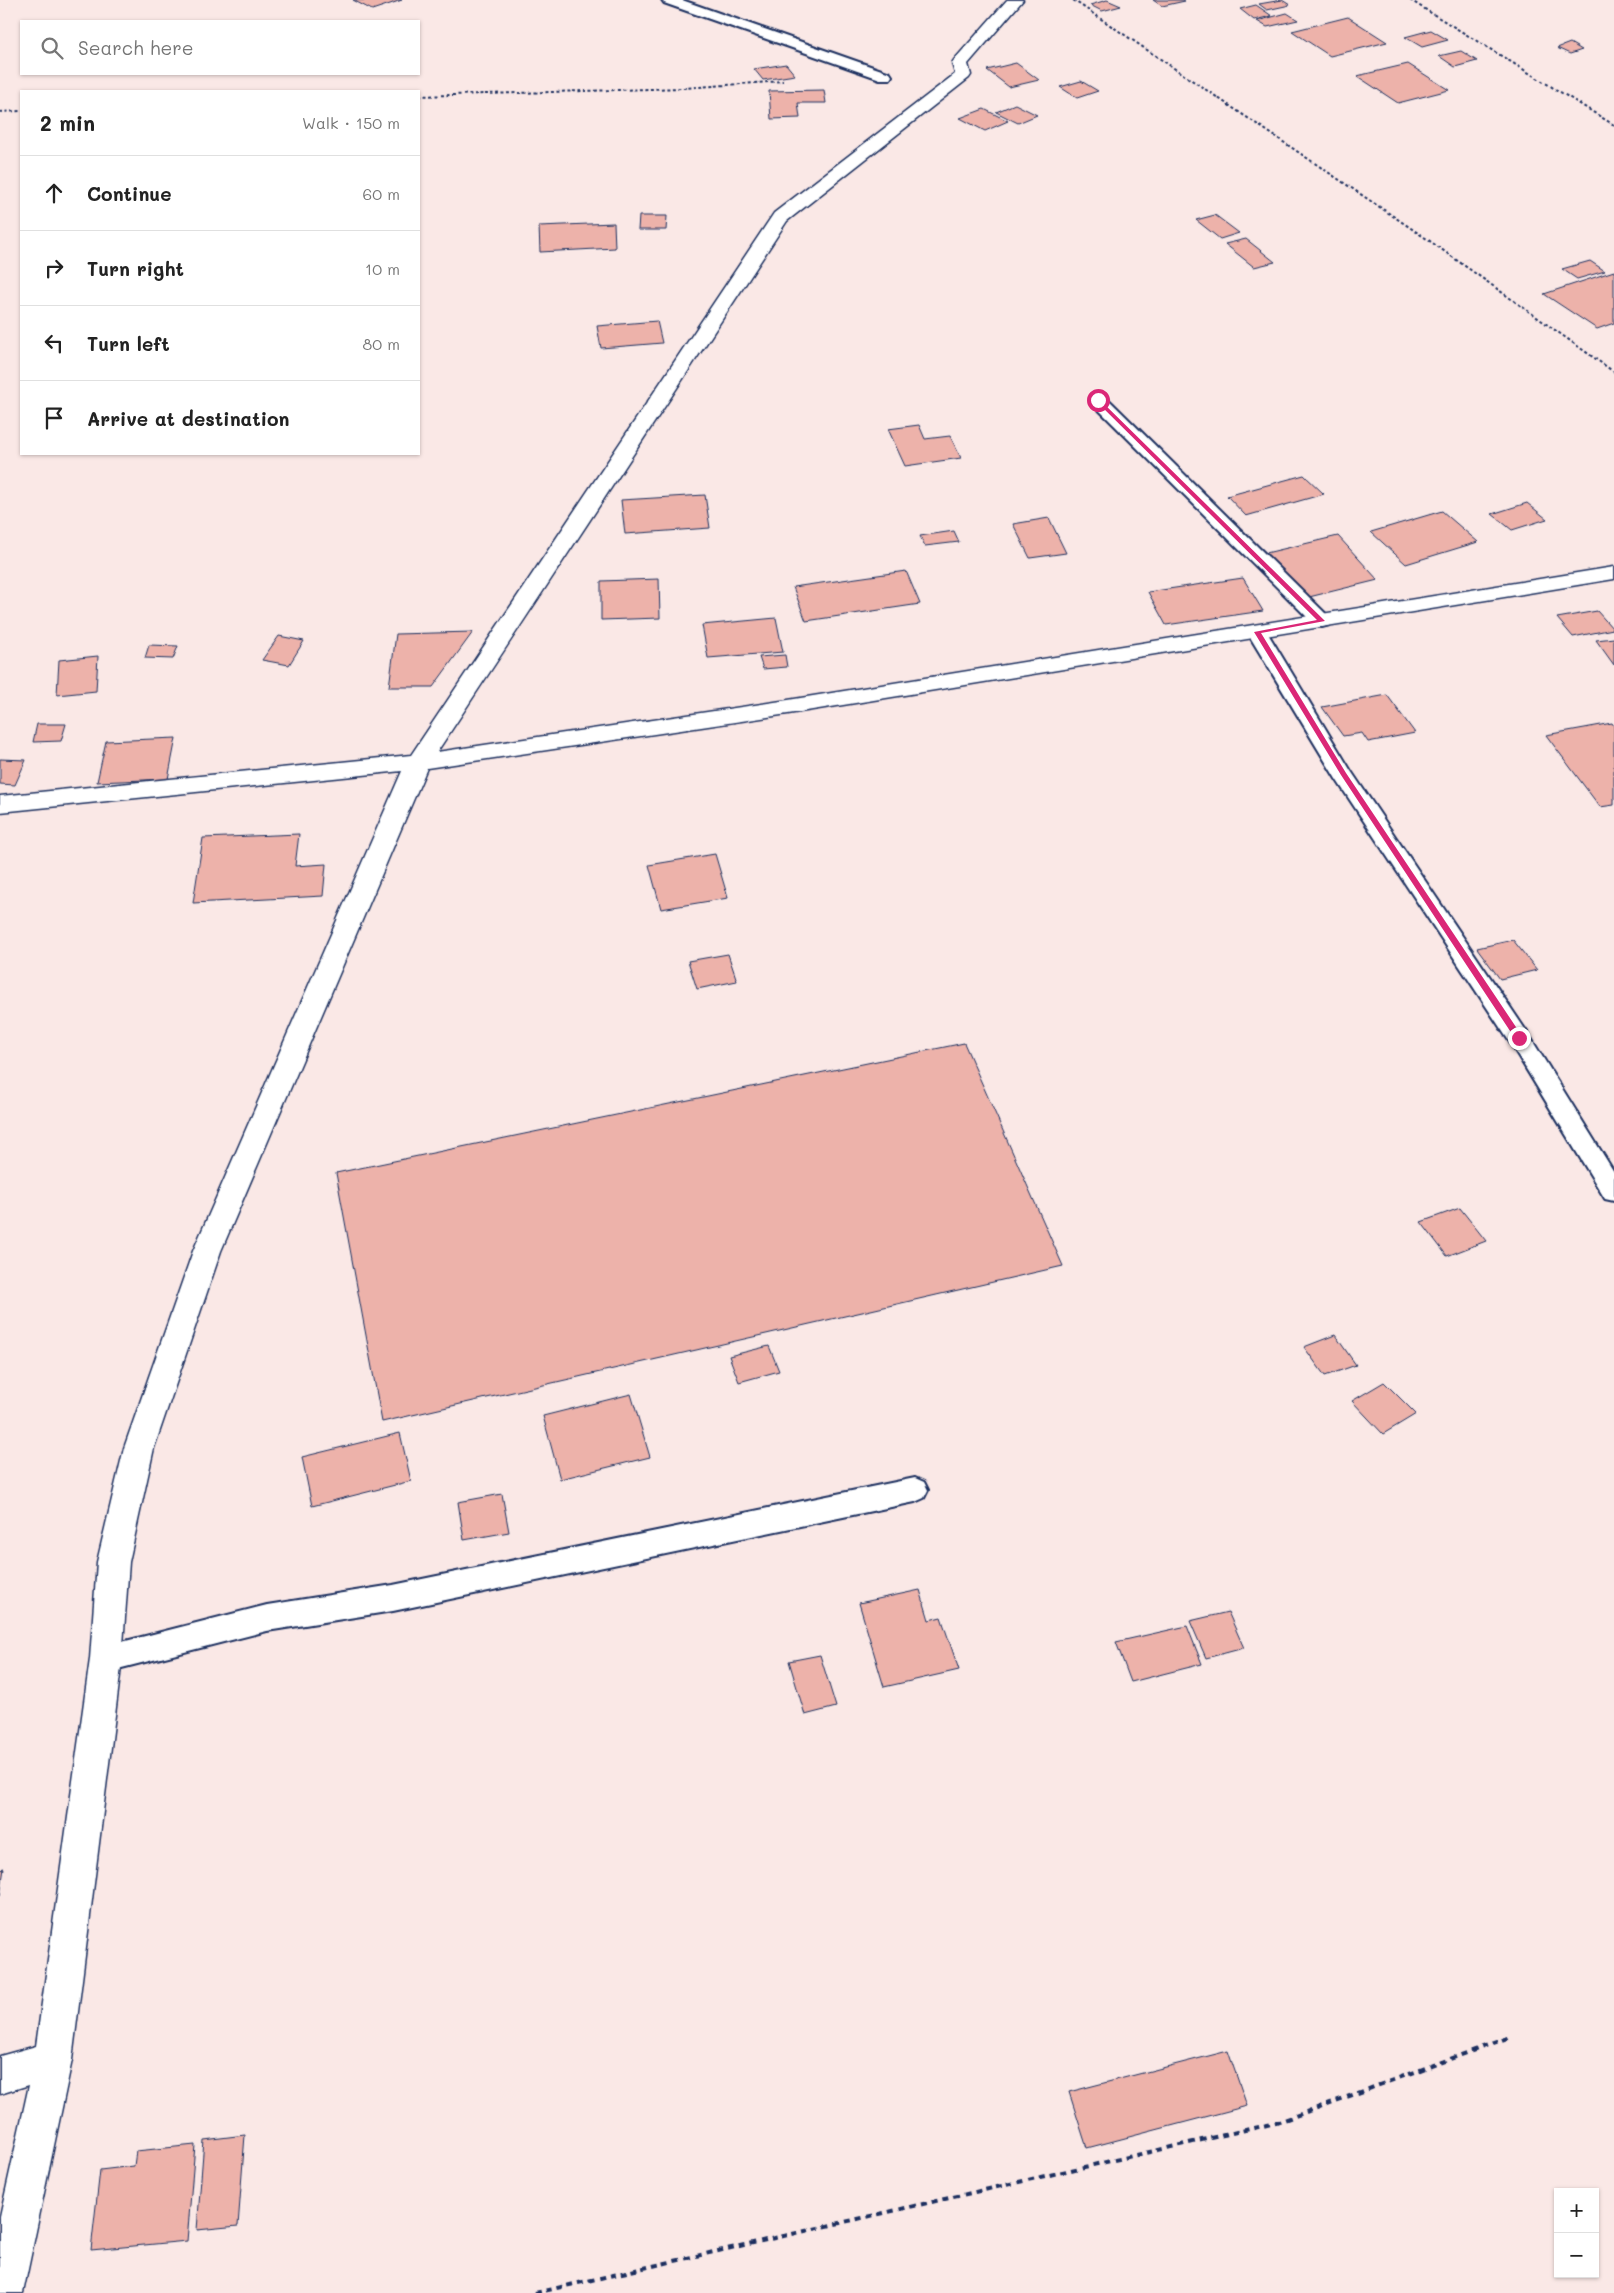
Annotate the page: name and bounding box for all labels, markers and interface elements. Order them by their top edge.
search box [20,20,420,75]
icon: search [38,34,66,62]
text: Search here [78,35,194,60]
text: 2 min [40,109,95,136]
text: Walk · 150 m [302,112,400,133]
icon: ahead [40,179,68,207]
text: Continue [87,181,172,206]
text: 60 m [363,183,400,204]
icon: right [40,254,68,282]
text: Turn right [87,256,184,281]
text: 10 m [365,258,400,279]
icon: left [40,329,68,357]
text: Turn left [87,331,170,356]
text: 80 m [363,333,400,354]
route start [1087,389,1110,412]
icon: arrive [40,404,68,432]
text: Arrive at destination [87,406,290,431]
route end [1508,1027,1531,1050]
map controls [1554,2188,1599,2278]
button: + [1554,2188,1599,2233]
button: − [1554,2233,1599,2278]

